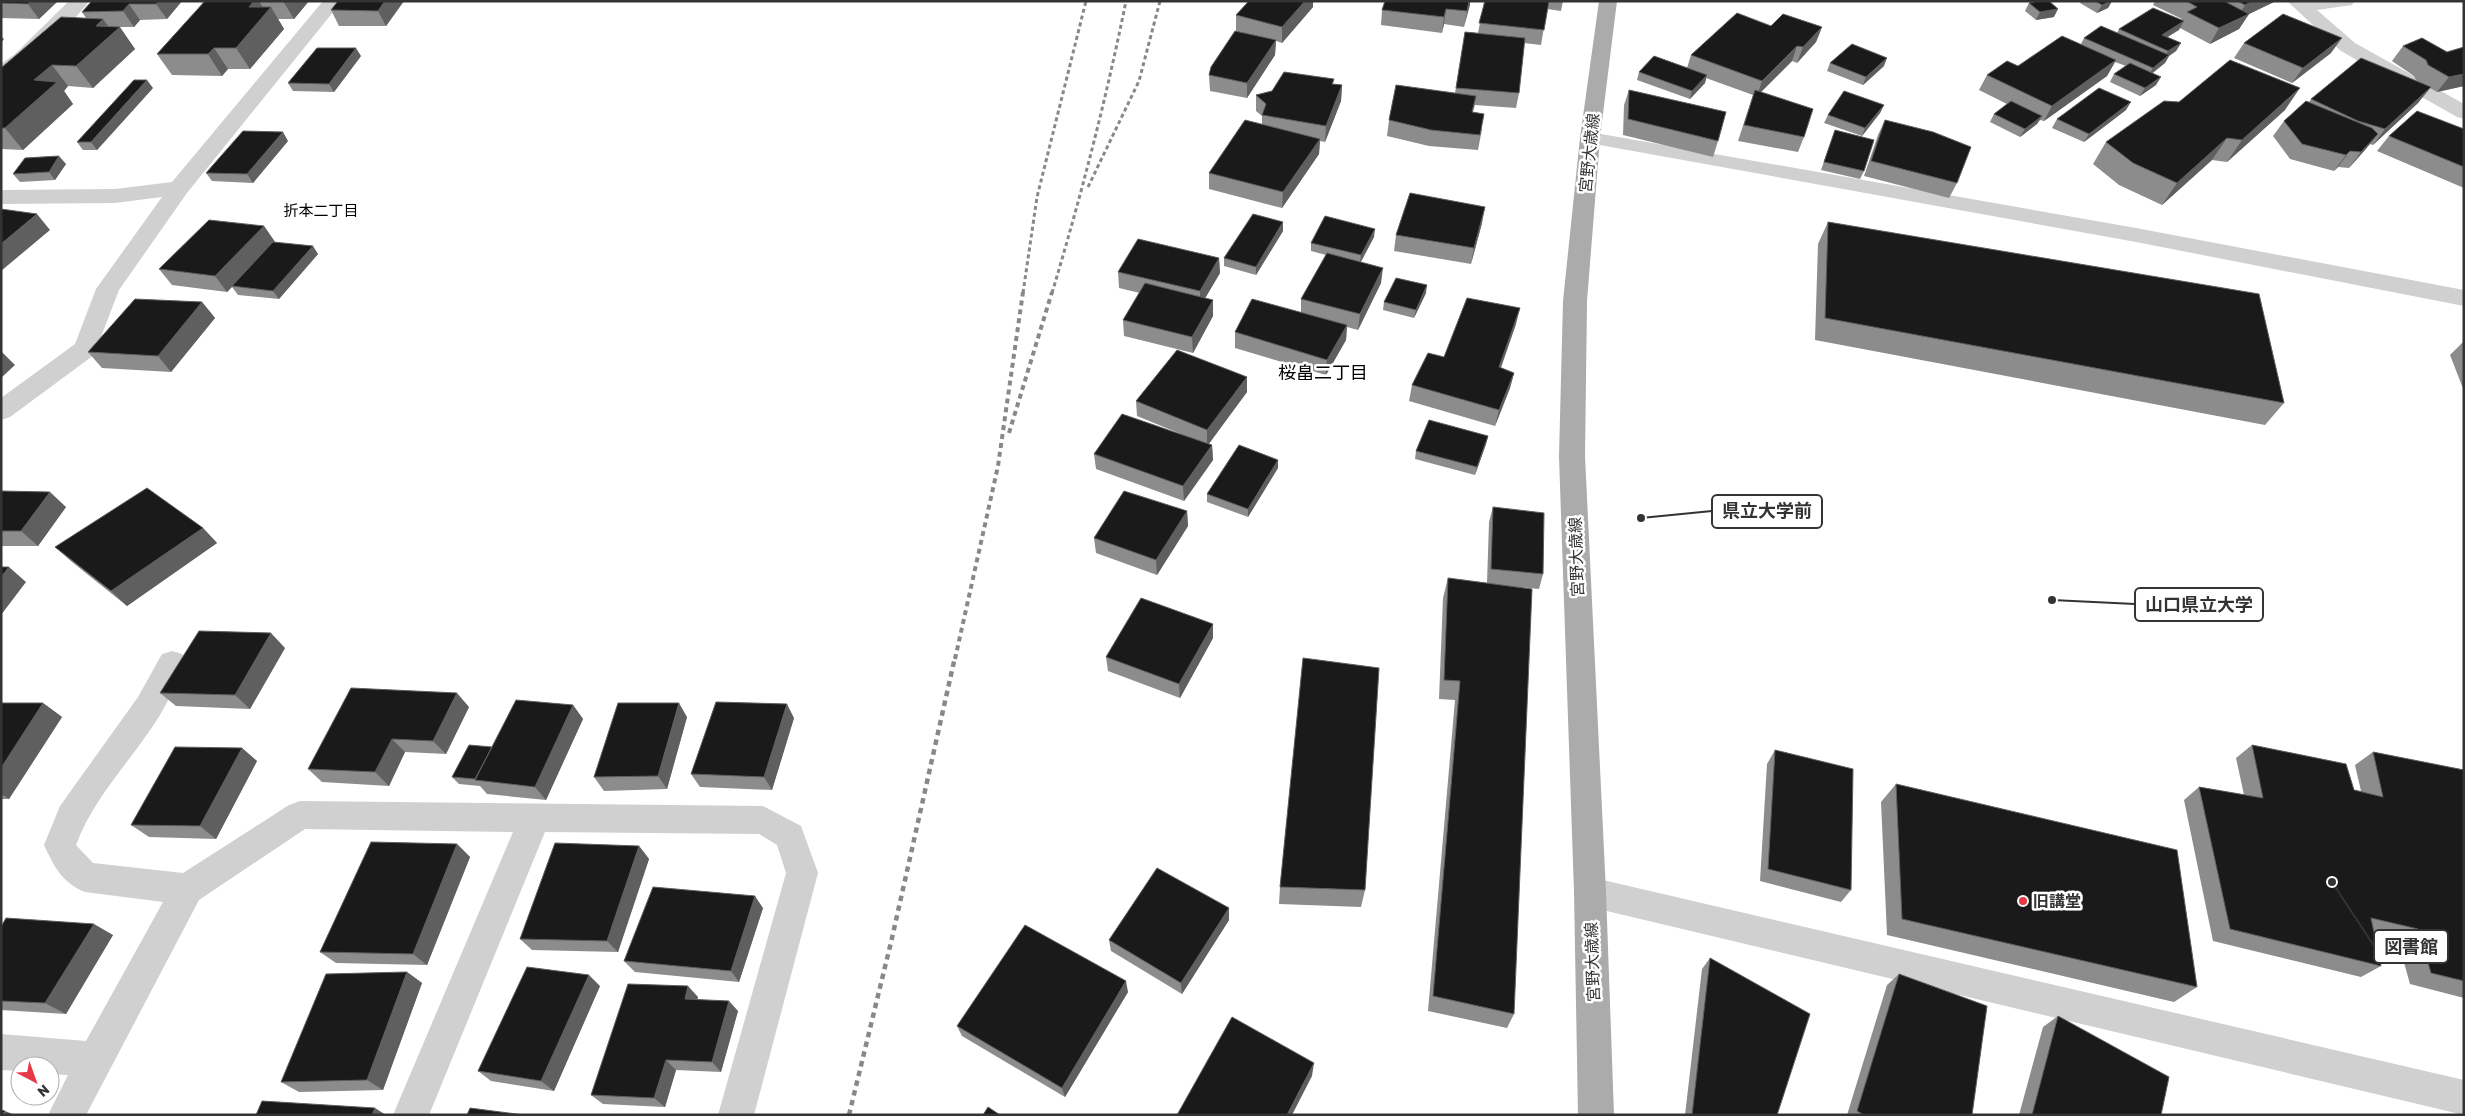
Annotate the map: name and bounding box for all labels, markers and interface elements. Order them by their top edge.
street label: 宮野大歳線 [1576,112,1603,194]
district label: 折本二丁目 [283,202,359,220]
district label: 桜畠二丁目 [1278,362,1368,384]
callout: 県立大学前 [1712,495,1822,528]
text: 県立大学前 [1722,500,1812,522]
street label: 宮野大歳線 [1566,517,1587,597]
callout: 山口県立大学 [2135,588,2263,621]
text: 山口県立大学 [2145,594,2253,616]
place label: 旧講堂 [2033,892,2081,911]
marker: 旧講堂 [2017,895,2029,907]
street label: 宮野大歳線 [1582,922,1603,1002]
callout: 図書館 [2374,930,2448,963]
text: 図書館 [2384,936,2438,958]
north arrow [10,1056,60,1106]
text: N [34,1081,53,1100]

